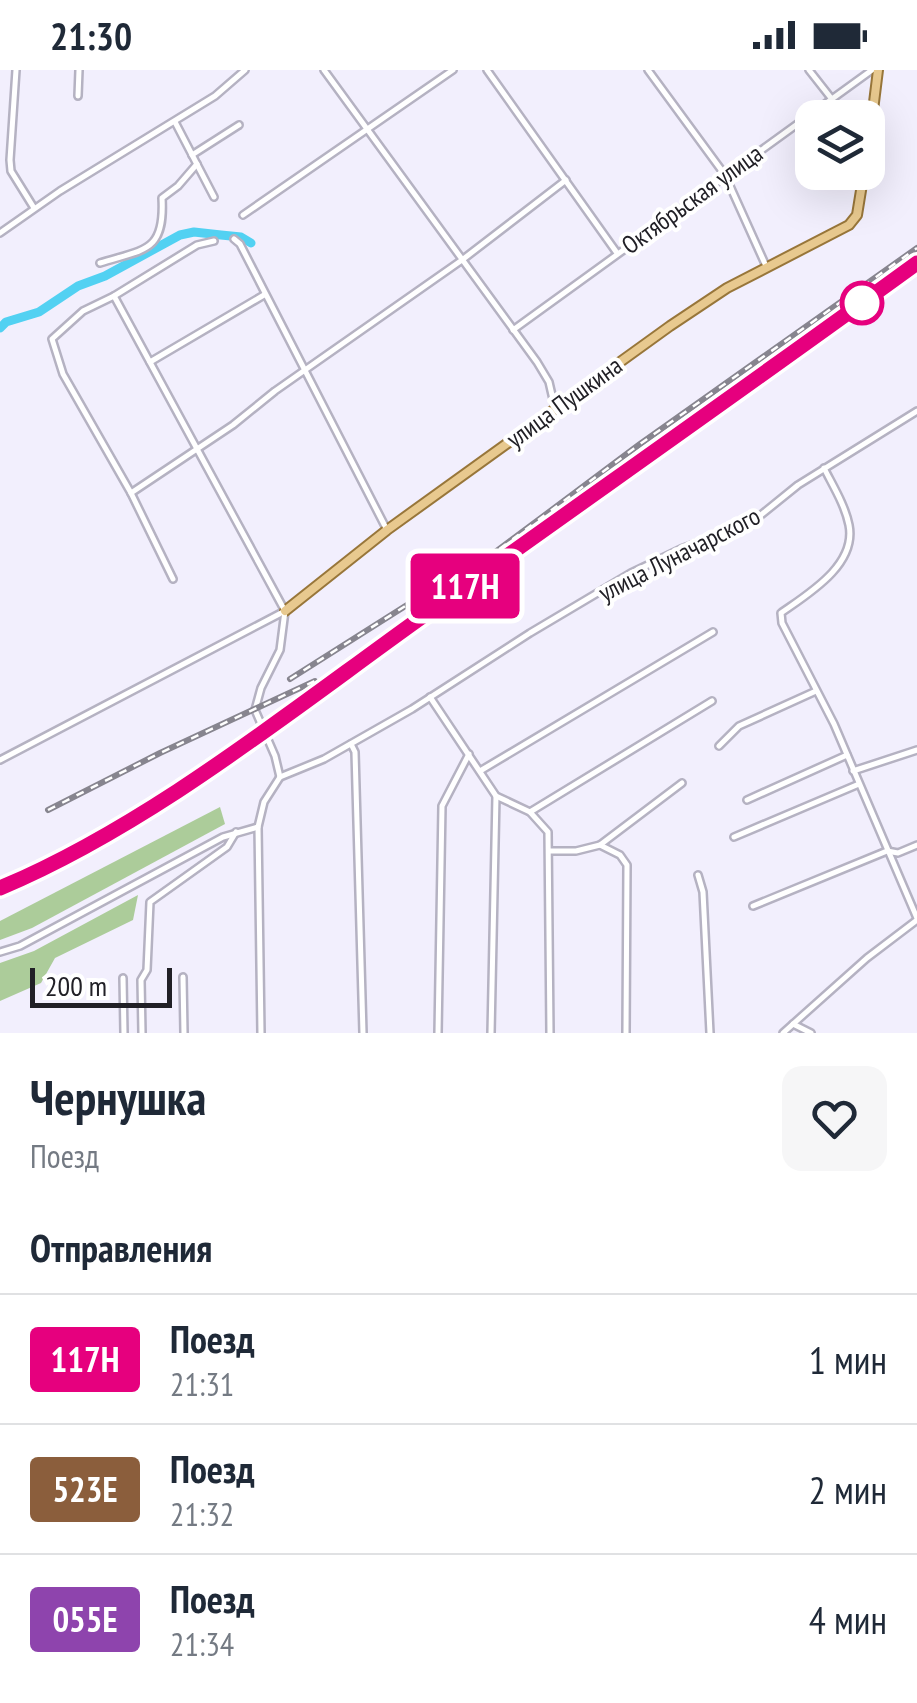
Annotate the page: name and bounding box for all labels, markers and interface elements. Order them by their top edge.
text: 21:30 [50,11,132,60]
map controls [795,100,885,190]
button: layers [795,100,885,190]
street label: Октябрьская улица [615,137,769,261]
unlabelled marker [841,282,883,324]
street label: улица Пушкина [500,349,628,455]
street label: улица Луначарского [593,500,765,608]
line badge: 117Н [395,554,535,618]
text: 117Н [431,563,499,609]
scale bar [30,963,172,1008]
text: 200 m [45,967,107,1004]
text: Чернушка [30,1066,206,1128]
button: heart [782,1066,887,1171]
text: Поезд [30,1135,99,1177]
text: Отправления [30,1223,212,1272]
text: Поезд [170,1314,255,1363]
text: 1 мин [809,1335,887,1384]
text: 117Н [51,1336,119,1382]
text: 21:31 [170,1363,234,1405]
text: Поезд [170,1444,255,1493]
text: 2 мин [809,1465,887,1514]
text: 523Е [52,1466,118,1512]
text: 21:32 [170,1493,234,1535]
text: Поезд [170,1574,255,1623]
text: 4 мин [809,1595,887,1644]
text: 055Е [52,1596,118,1642]
text: 21:34 [170,1623,234,1665]

